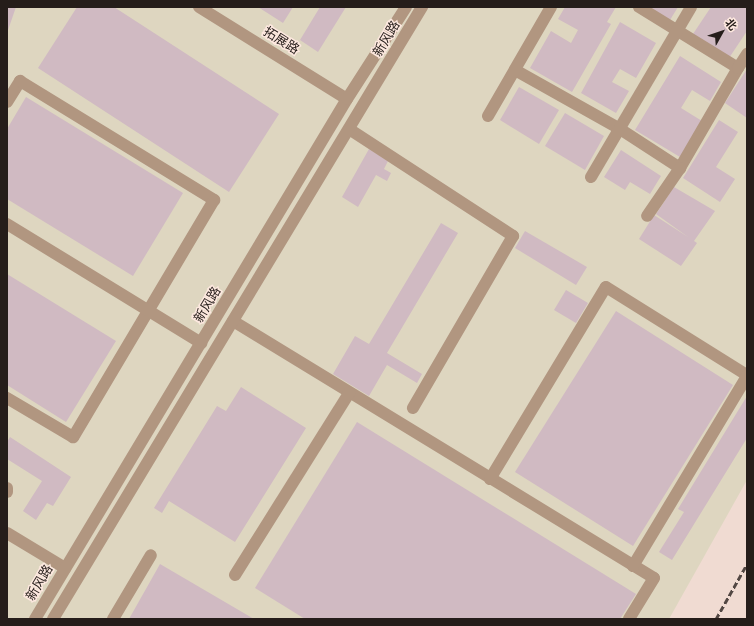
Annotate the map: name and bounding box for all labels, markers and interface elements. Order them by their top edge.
north arrow [702,12,742,52]
text: 北 [722,15,741,34]
street label: 新风路 [370,18,404,60]
street label: 拓展路 [260,24,302,58]
street label: 新风路 [191,284,225,326]
street label: 新风路 [23,562,57,604]

